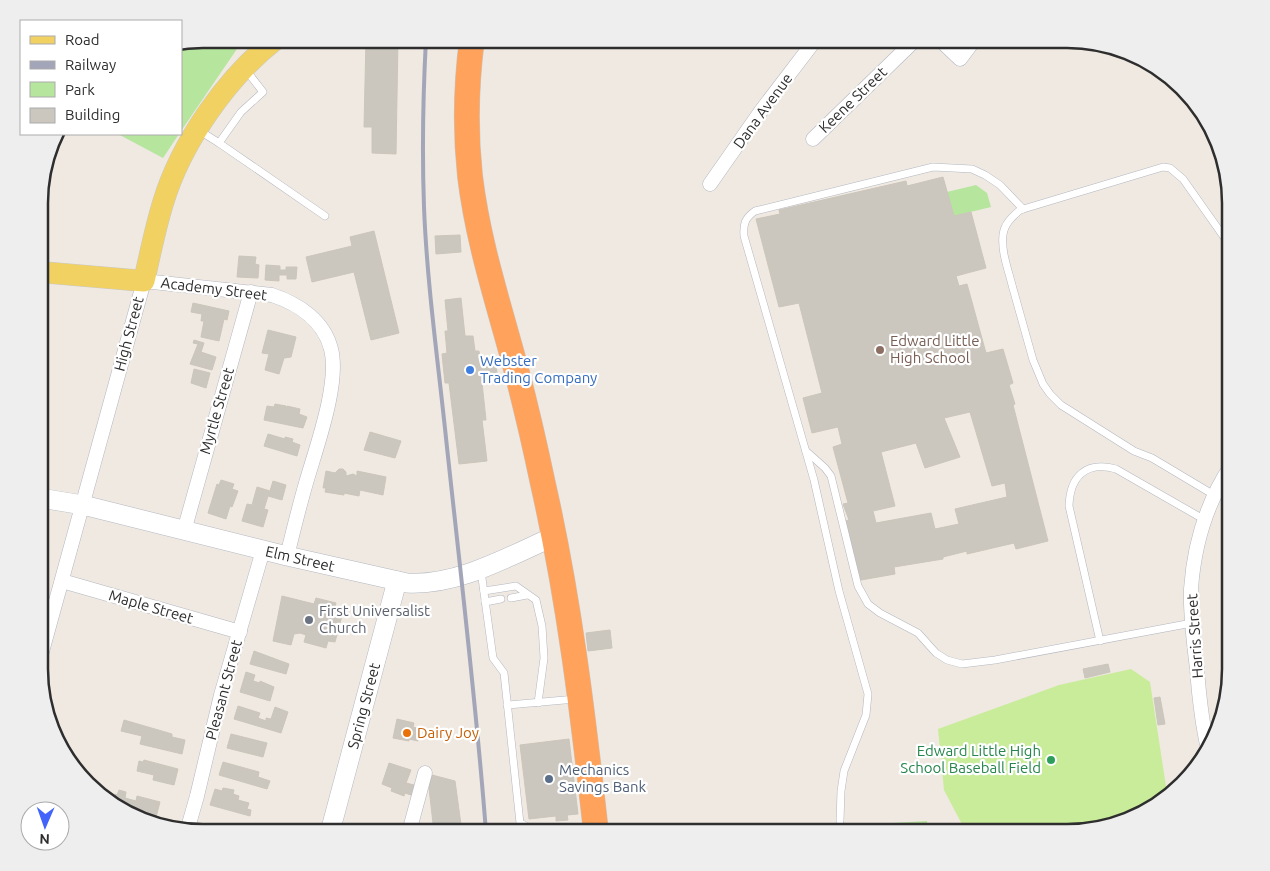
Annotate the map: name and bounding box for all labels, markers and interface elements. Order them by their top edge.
legend [20,20,182,135]
text: Road [65,31,100,48]
text: Railway [65,56,116,73]
street label: Keene Street [815,63,890,136]
street label: Dana Avenue [730,70,795,152]
text: Park [65,81,95,98]
text: Building [65,106,120,123]
street label: Academy Street [160,274,268,303]
street label: High Street [110,295,147,373]
place label: Edward Little High School [890,332,980,366]
marker: Edward Little High School [874,344,886,356]
place label: Webster Trading Company [480,352,597,386]
marker: Webster Trading Company [464,364,476,376]
street label: Myrtle Street [196,365,237,456]
street label: Elm Street [264,542,337,575]
street label: Maple Street [107,586,195,627]
street label: Harris Street [1183,593,1206,679]
place label: First Universalist Church [319,602,430,636]
marker: First Universalist Church [303,614,315,626]
street label: Pleasant Street [202,638,245,742]
street label: Spring Street [344,661,383,751]
place label: Dairy Joy [417,724,479,741]
marker: Dairy Joy [401,727,413,739]
place label: Edward Little High School Baseball Field [900,742,1041,776]
marker: Edward Little High School Baseball Field [1045,754,1057,766]
place label: Mechanics Savings Bank [559,761,646,795]
marker: Mechanics Savings Bank [543,773,555,785]
north arrow [20,801,70,851]
text: N [39,831,50,847]

